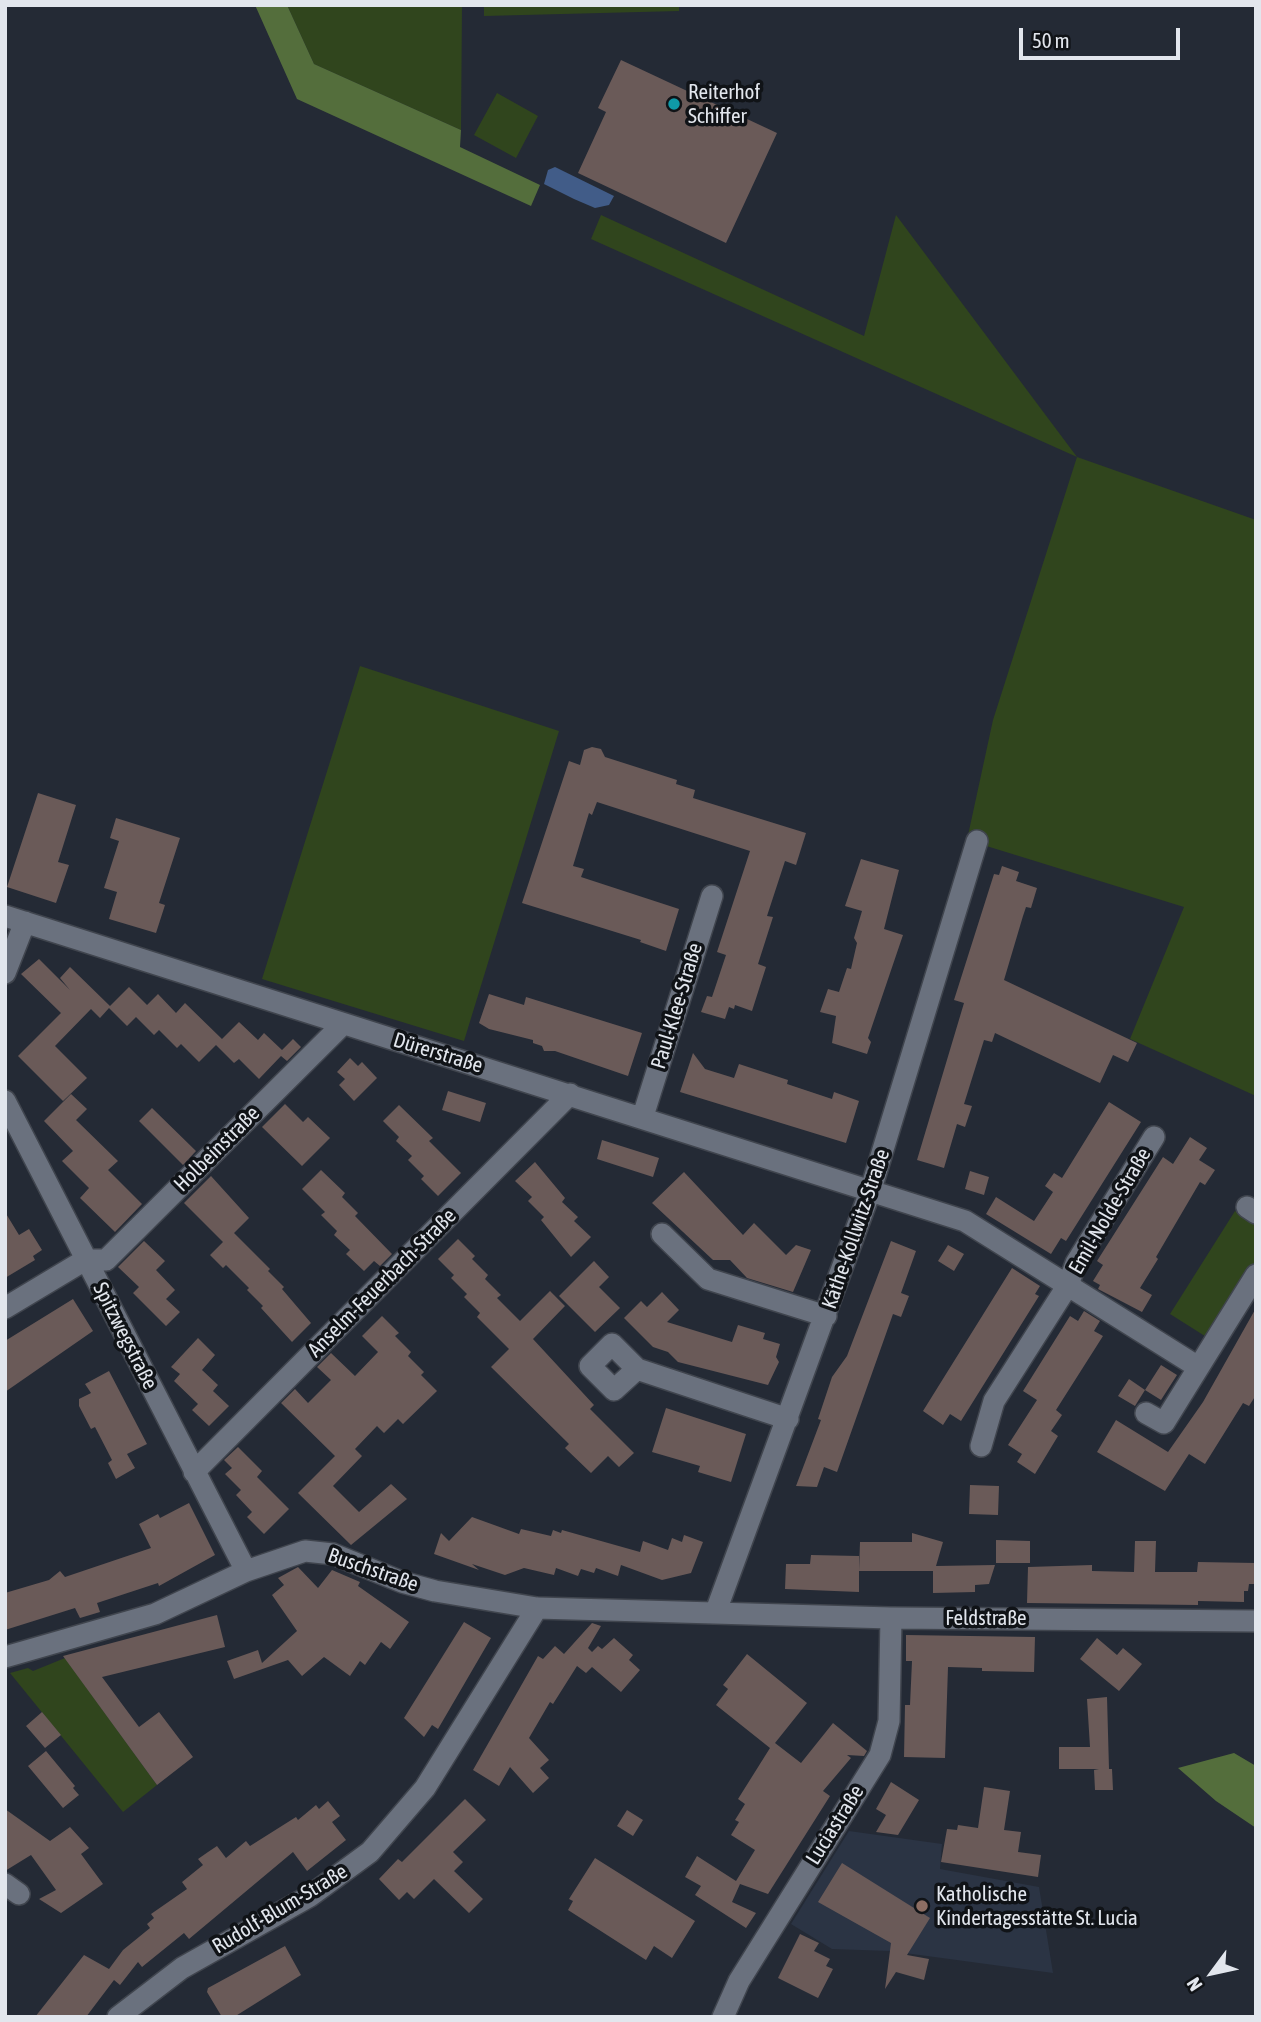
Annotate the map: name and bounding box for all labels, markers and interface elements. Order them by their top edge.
scale bar [1023,14,1184,58]
text: 50 m [1032,28,1070,52]
place label: Reiterhof Schiffer [688,79,760,129]
marker: Reiterhof Schiffer [666,96,682,112]
street label: Paul-Klee-Straße [646,940,708,1072]
street label: Dürerstraße [390,1027,486,1079]
street label: Holbeinstraße [169,1101,265,1197]
street label: Emil-Nolde-Straße [1064,1143,1156,1279]
street label: Käthe-Kollwitz-Straße [817,1146,895,1312]
street label: Anselm-Feuerbach-Straße [303,1204,461,1362]
street label: Spitzwegstraße [87,1278,163,1394]
street label: Buschstraße [325,1543,421,1597]
street label: Feldstraße [945,1605,1027,1631]
street label: Luciastraße [801,1781,869,1869]
street label: Rudolf-Blum-Straße [208,1859,352,1959]
place label: Katholische Kindertagesstätte St. Lucia [936,1881,1138,1931]
marker: Katholische Kindertagesstätte St. Lucia [914,1898,930,1914]
north arrow [1177,1938,1247,2008]
text: N [1182,1974,1207,1995]

